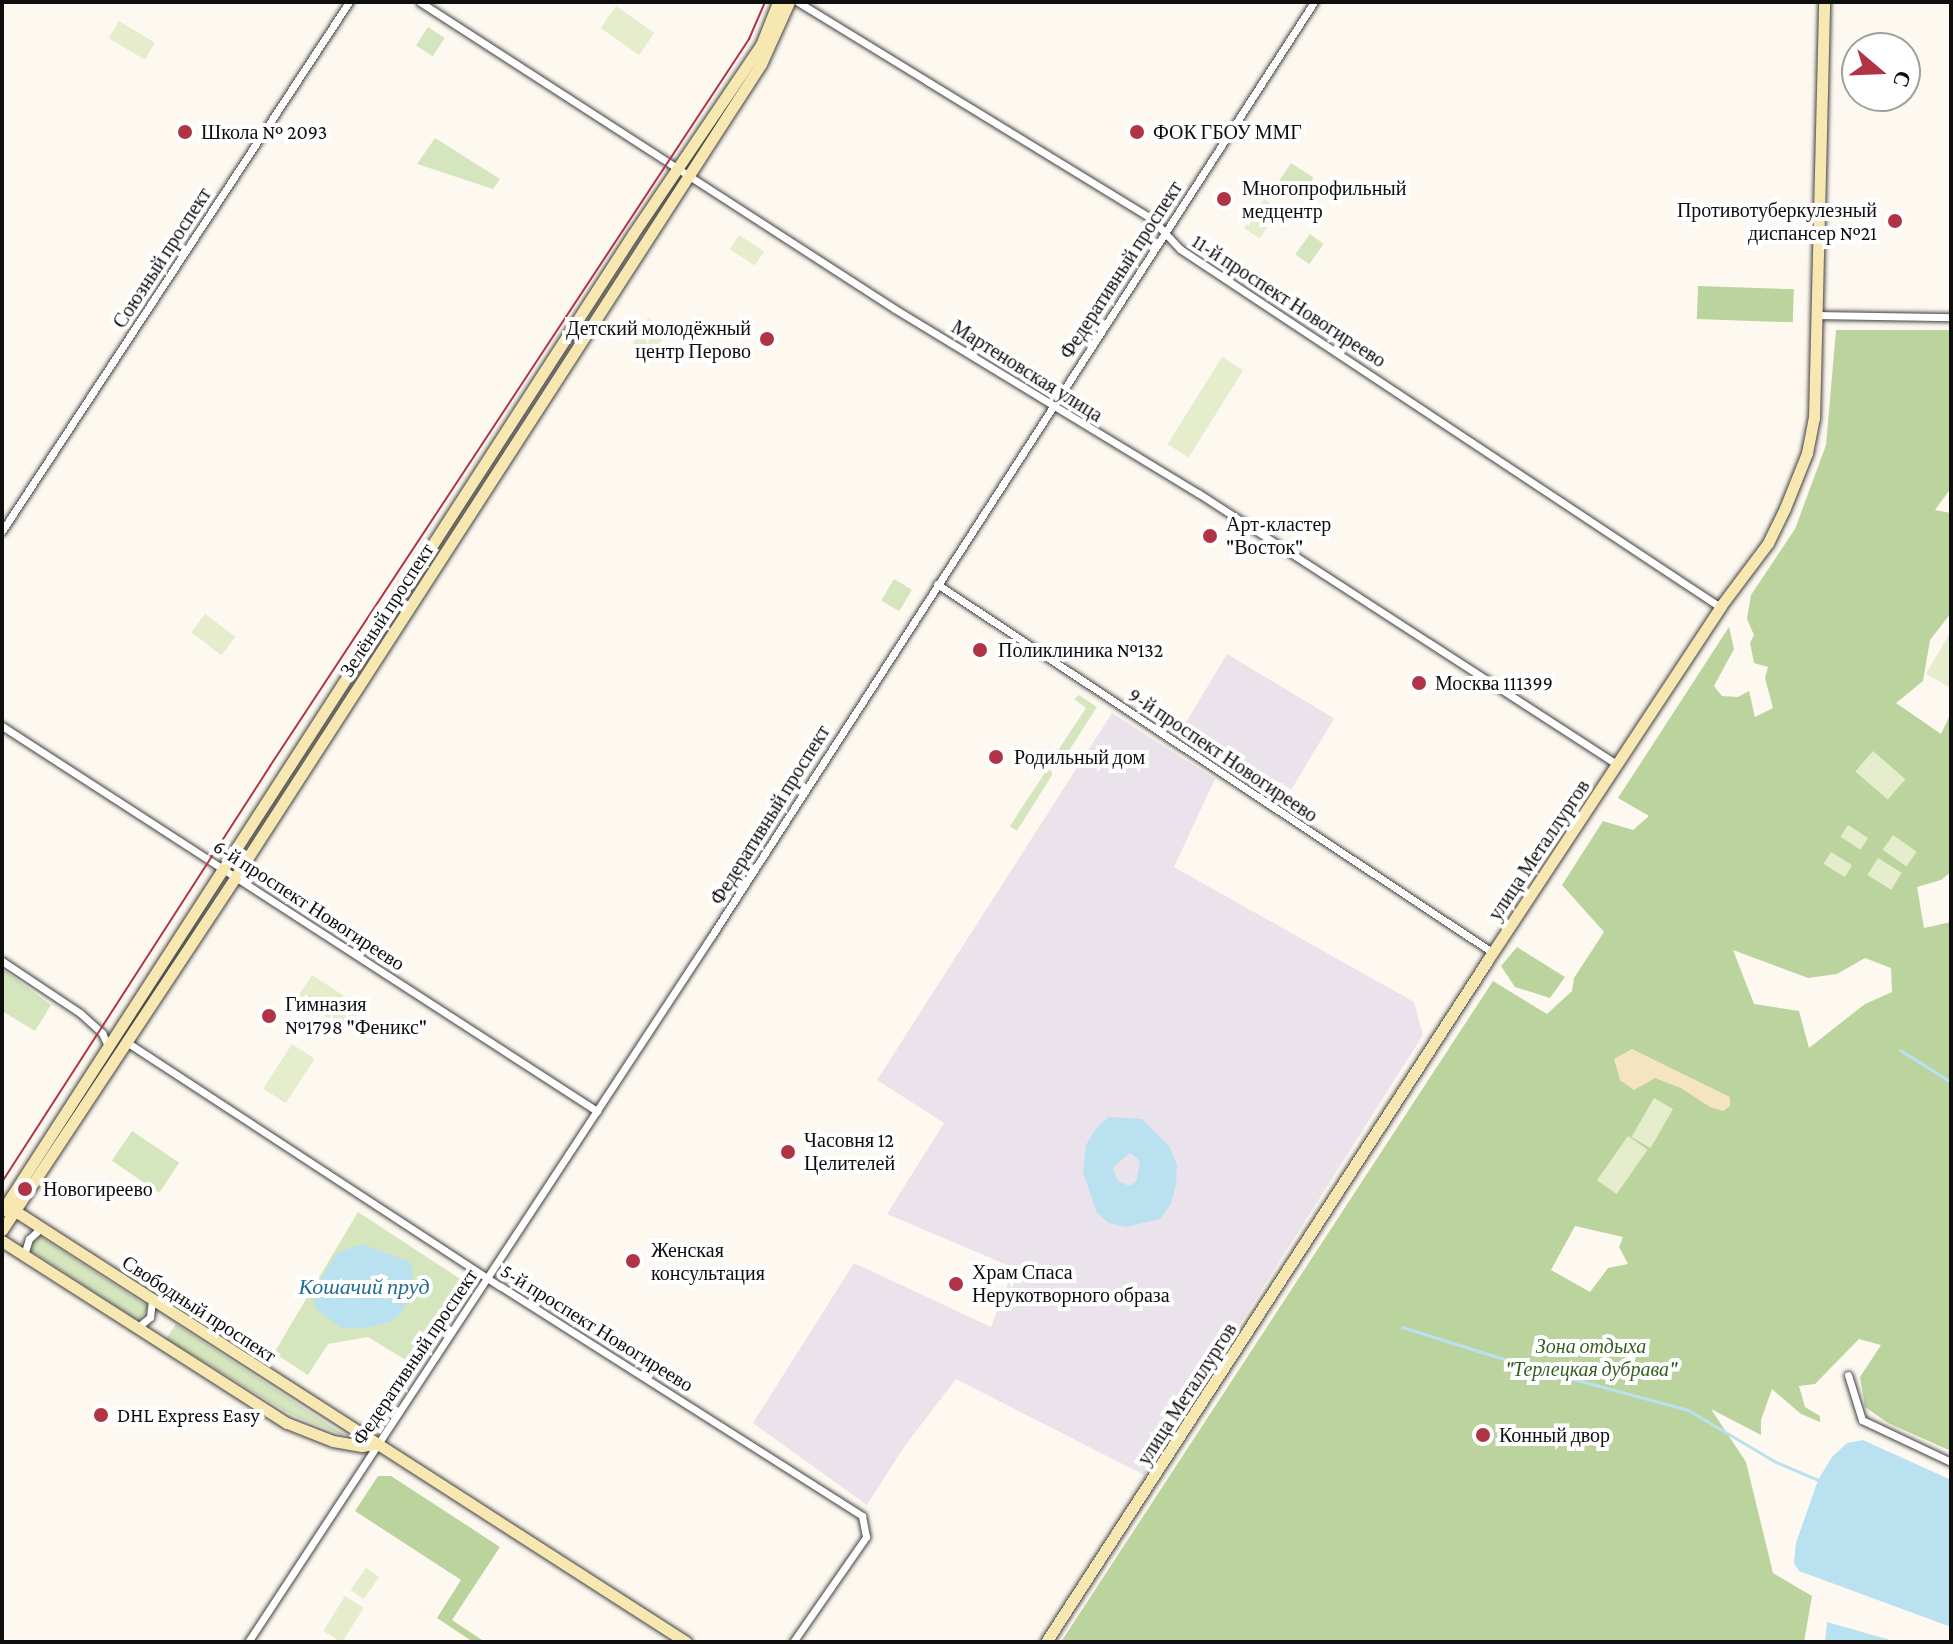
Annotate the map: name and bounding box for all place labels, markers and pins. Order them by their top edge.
place label: Школа № 2093 [201,120,327,144]
place label: ФОК ГБОУ ММГ [1153,120,1302,144]
marker: Школа № 2093 [176,123,194,141]
marker: ФОК ГБОУ ММГ [1128,123,1146,141]
place label: Многопрофильный медцентр [1242,176,1407,223]
marker: Многопрофильный медцентр [1213,188,1235,210]
place label: Противотуберкулезный диспансер №21 [1677,198,1877,245]
marker: Противотуберкулезный диспансер №21 [1884,210,1906,232]
place label: Детский молодёжный центр Перово [566,316,751,363]
marker: Детский молодёжный центр Перово [758,330,776,348]
place label: Арт-кластер "Восток" [1226,512,1331,559]
marker: Арт-кластер "Восток" [1201,527,1219,545]
place label: Поликлиника №132 [998,638,1163,662]
marker: Поликлиника №132 [969,639,991,661]
place label: Москва 111399 [1435,671,1553,695]
marker: Москва 111399 [1410,674,1428,692]
place label: Родильный дом [1014,745,1145,769]
marker: Родильный дом [985,746,1007,768]
place label: Гимназия №1798 "Феникс" [285,992,427,1039]
marker: Гимназия №1798 "Феникс" [260,1007,278,1025]
place label: Часовня 12 Целителей [804,1128,895,1175]
marker: Часовня 12 Целителей [779,1143,797,1161]
place label: Новогиреево [43,1177,153,1201]
marker: Новогиреево [14,1178,36,1200]
place label: Женская консультация [651,1238,765,1285]
marker: Женская консультация [622,1250,644,1272]
place label: Храм Спаса Нерукотворного образа [972,1260,1170,1307]
marker: Храм Спаса Нерукотворного образа [947,1275,965,1293]
place label: DHL Express Easy [117,1403,260,1427]
marker: DHL Express Easy [92,1406,110,1424]
place label: Конный двор [1499,1423,1610,1447]
marker: Конный двор [1474,1426,1492,1444]

